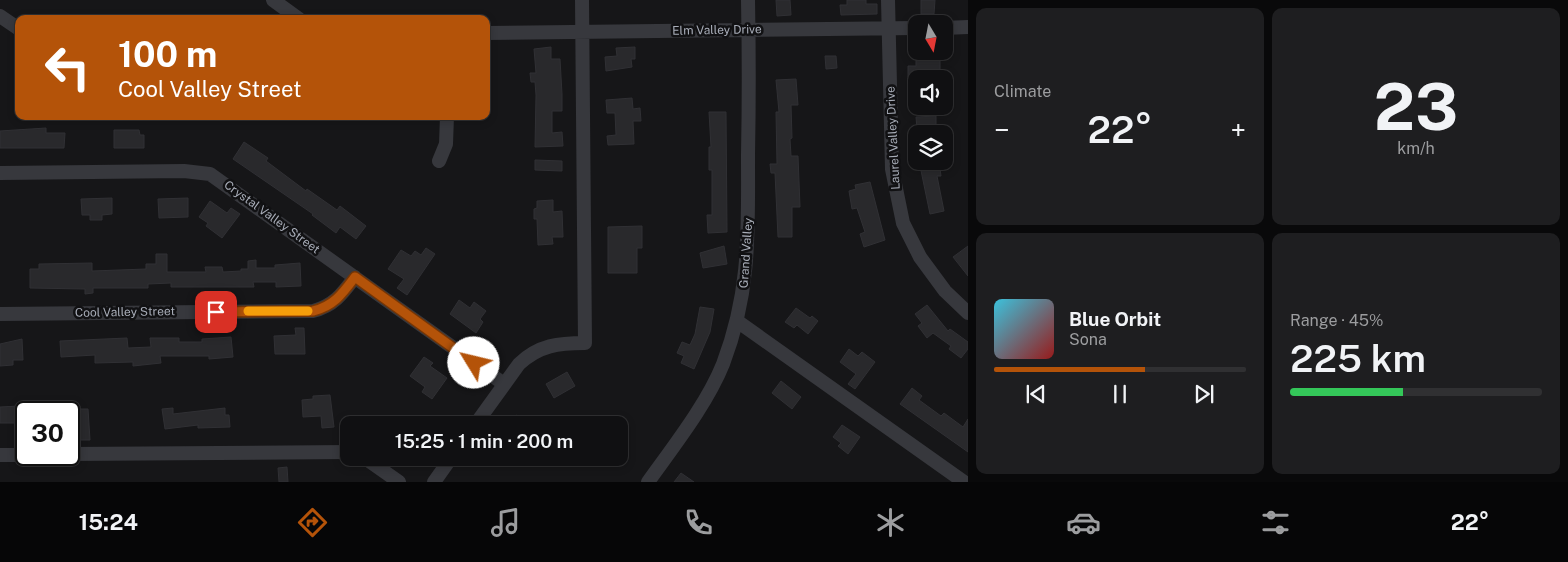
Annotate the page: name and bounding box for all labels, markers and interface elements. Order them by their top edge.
north arrow [908,15,952,60]
map controls [908,15,953,170]
street label: Elm Valley Drive [672,22,762,38]
text: 100 m [118,34,217,75]
icon: left [35,35,100,100]
text: 23 [1374,68,1458,145]
button: sound [908,70,953,115]
text: Cool Valley Street [118,76,302,102]
text: Climate [994,82,1051,101]
street label: Laurel Valley Drive [883,86,903,190]
text: 22° [1088,107,1152,152]
text: − [994,113,1010,146]
text: + [1230,113,1246,146]
button: layers [908,125,953,170]
text: km/h [1397,139,1435,158]
street label: Crystal Valley Street [221,178,323,257]
street label: Grand Valley [737,217,755,289]
pin [195,291,237,333]
icon: arrive [202,298,230,326]
street label: Cool Valley Street [75,304,176,320]
text: Blue Orbit [1069,308,1161,330]
text: Range · 45% [1290,311,1383,330]
text: Sona [1069,330,1107,349]
position arrow [447,336,499,388]
text: 225 km [1290,336,1426,381]
icon: previous [1022,380,1050,408]
icon: pause [1106,380,1134,408]
icon: next [1190,380,1218,408]
speed limit sign: 30 [15,401,80,466]
text: 15:25 · 1 min · 200 m [395,430,573,452]
icon: directions [295,505,330,540]
icon: music [488,505,523,540]
icon: phone [681,505,716,540]
icon: climate [873,505,908,540]
icon: car [1066,505,1101,540]
icon: filters [1258,505,1293,540]
text: 15:24 [79,509,138,535]
text: 22° [1451,509,1489,535]

